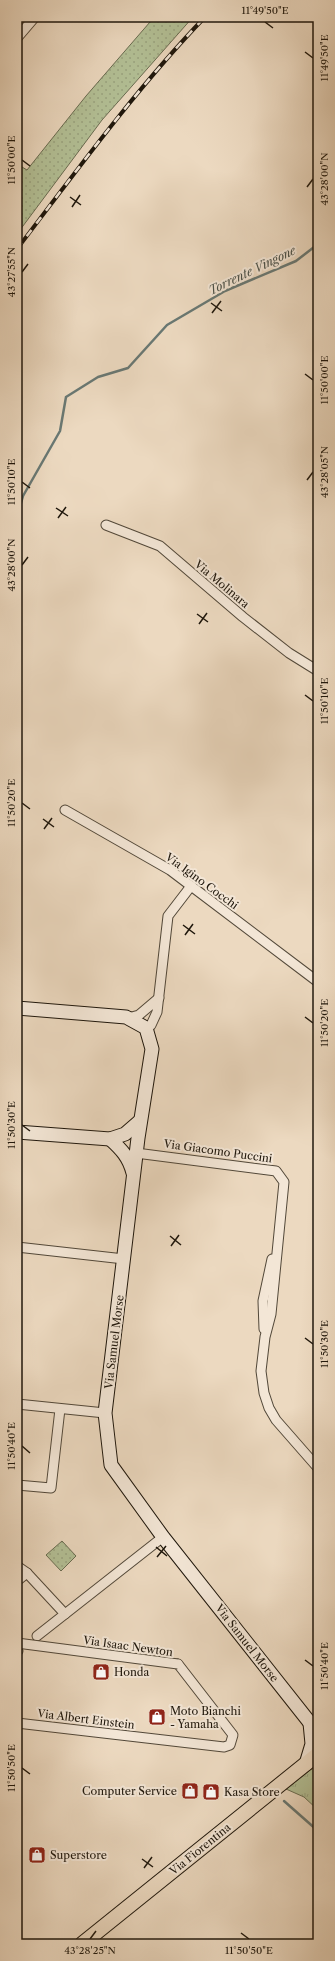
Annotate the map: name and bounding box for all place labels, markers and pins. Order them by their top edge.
shop icon: Honda [91,1662,111,1682]
place label: Honda [114,1665,149,1679]
place label: Moto Bianchi - Yamaha [170,1704,241,1731]
shop icon: Moto Bianchi - Yamaha [147,1707,167,1727]
shop icon: Computer Service [180,1781,200,1801]
shop icon: Kasa Store [201,1782,221,1802]
place label: Computer Service [82,1784,177,1798]
place label: Kasa Store [224,1785,280,1799]
shop icon: Superstore [27,1845,47,1865]
place label: Superstore [50,1848,107,1862]

